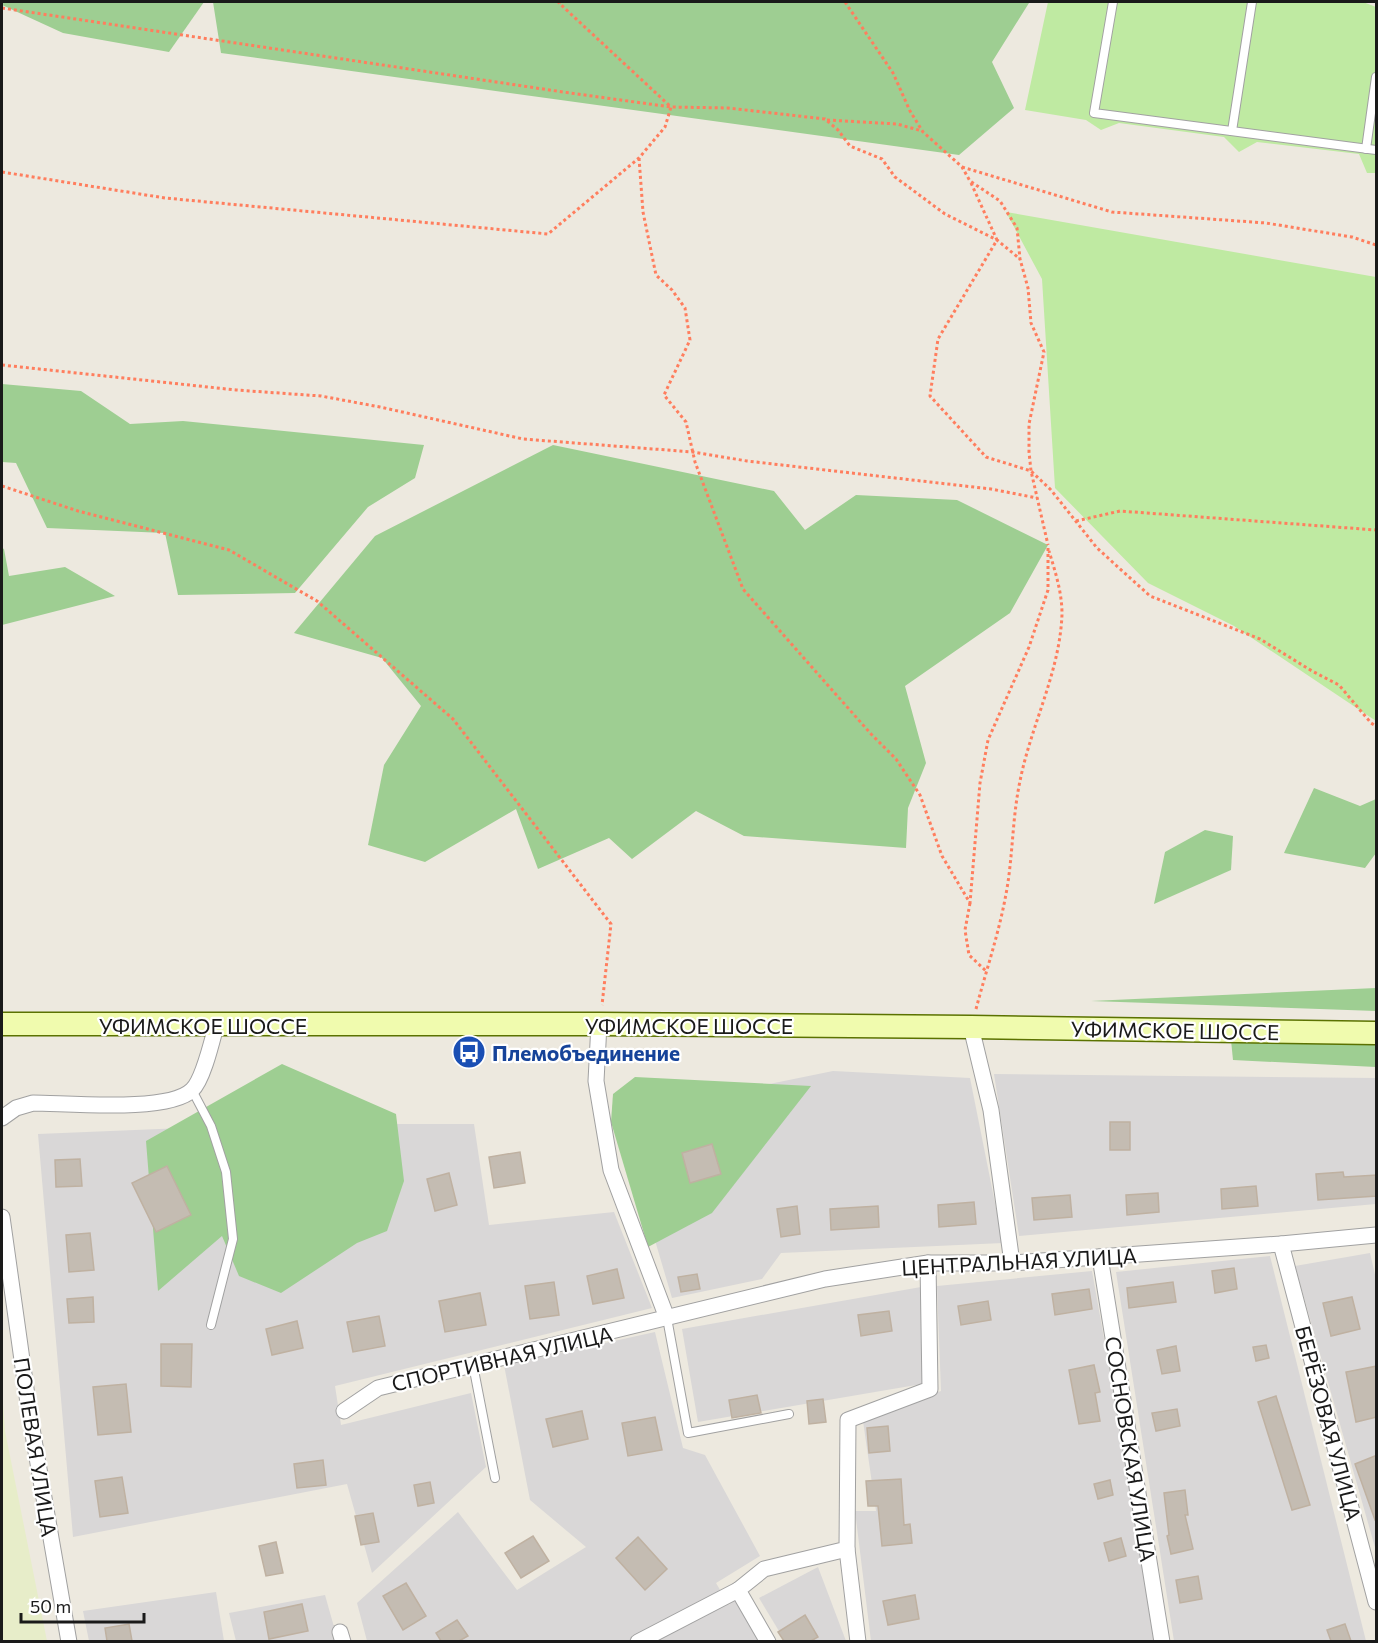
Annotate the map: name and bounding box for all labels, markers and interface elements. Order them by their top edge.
street label: УФИМСКОЕ ШОССЕ [99,1013,307,1038]
street label: УФИМСКОЕ ШОССЕ [585,1013,793,1038]
street label: УФИМСКОЕ ШОССЕ [1071,1016,1279,1044]
bus stop icon: Племобъединение [451,1034,487,1070]
place label: Племобъединение [492,1040,680,1065]
street label: ЦЕНТРАЛЬНАЯ УЛИЦА [901,1242,1137,1280]
street label: СПОРТИВНАЯ УЛИЦА [389,1320,615,1396]
street label: БЕРЁЗОВАЯ УЛИЦА [1291,1323,1367,1523]
street label: СОСНОВСКАЯ УЛИЦА [1101,1335,1161,1563]
street label: ПОЛЕВАЯ УЛИЦА [9,1356,63,1538]
scale bar [21,1586,144,1624]
text: 50 m [30,1595,71,1617]

